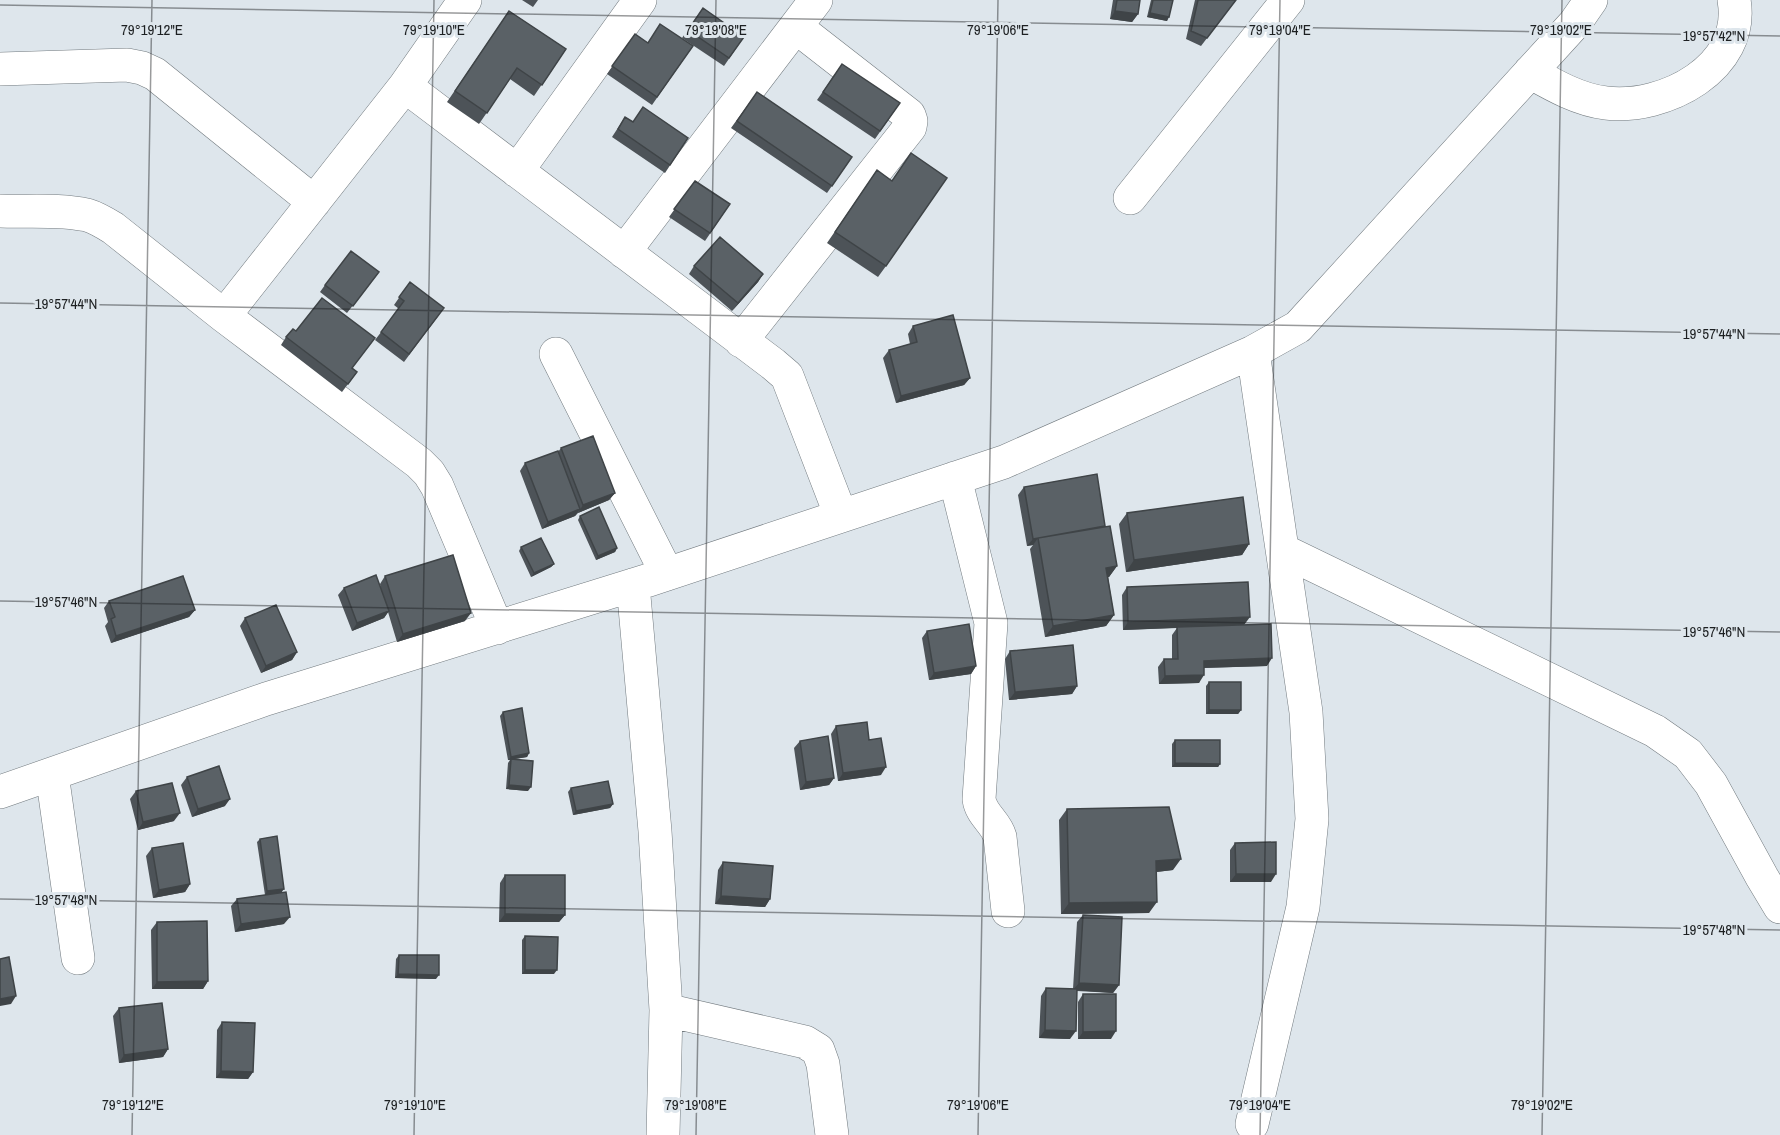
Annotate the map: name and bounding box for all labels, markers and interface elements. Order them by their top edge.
text: 79°19'12"E [121,19,183,40]
text: 79°19'10"E [403,19,465,40]
text: 79°19'08"E [685,19,747,40]
text: 79°19'06"E [967,19,1029,40]
text: 79°19'04"E [1249,19,1311,40]
text: 79°19'02"E [1530,19,1592,40]
text: 19°57'42"N [1683,25,1745,46]
text: 19°57'44"N [35,293,97,314]
text: 19°57'44"N [1683,323,1745,344]
text: 19°57'46"N [35,591,97,612]
text: 19°57'46"N [1683,621,1745,642]
text: 19°57'48"N [35,889,97,910]
text: 19°57'48"N [1683,919,1745,940]
text: 79°19'12"E [102,1094,164,1115]
text: 79°19'10"E [384,1094,446,1115]
text: 79°19'08"E [665,1094,727,1115]
text: 79°19'06"E [947,1094,1009,1115]
text: 79°19'04"E [1229,1094,1291,1115]
text: 79°19'02"E [1511,1094,1573,1115]

